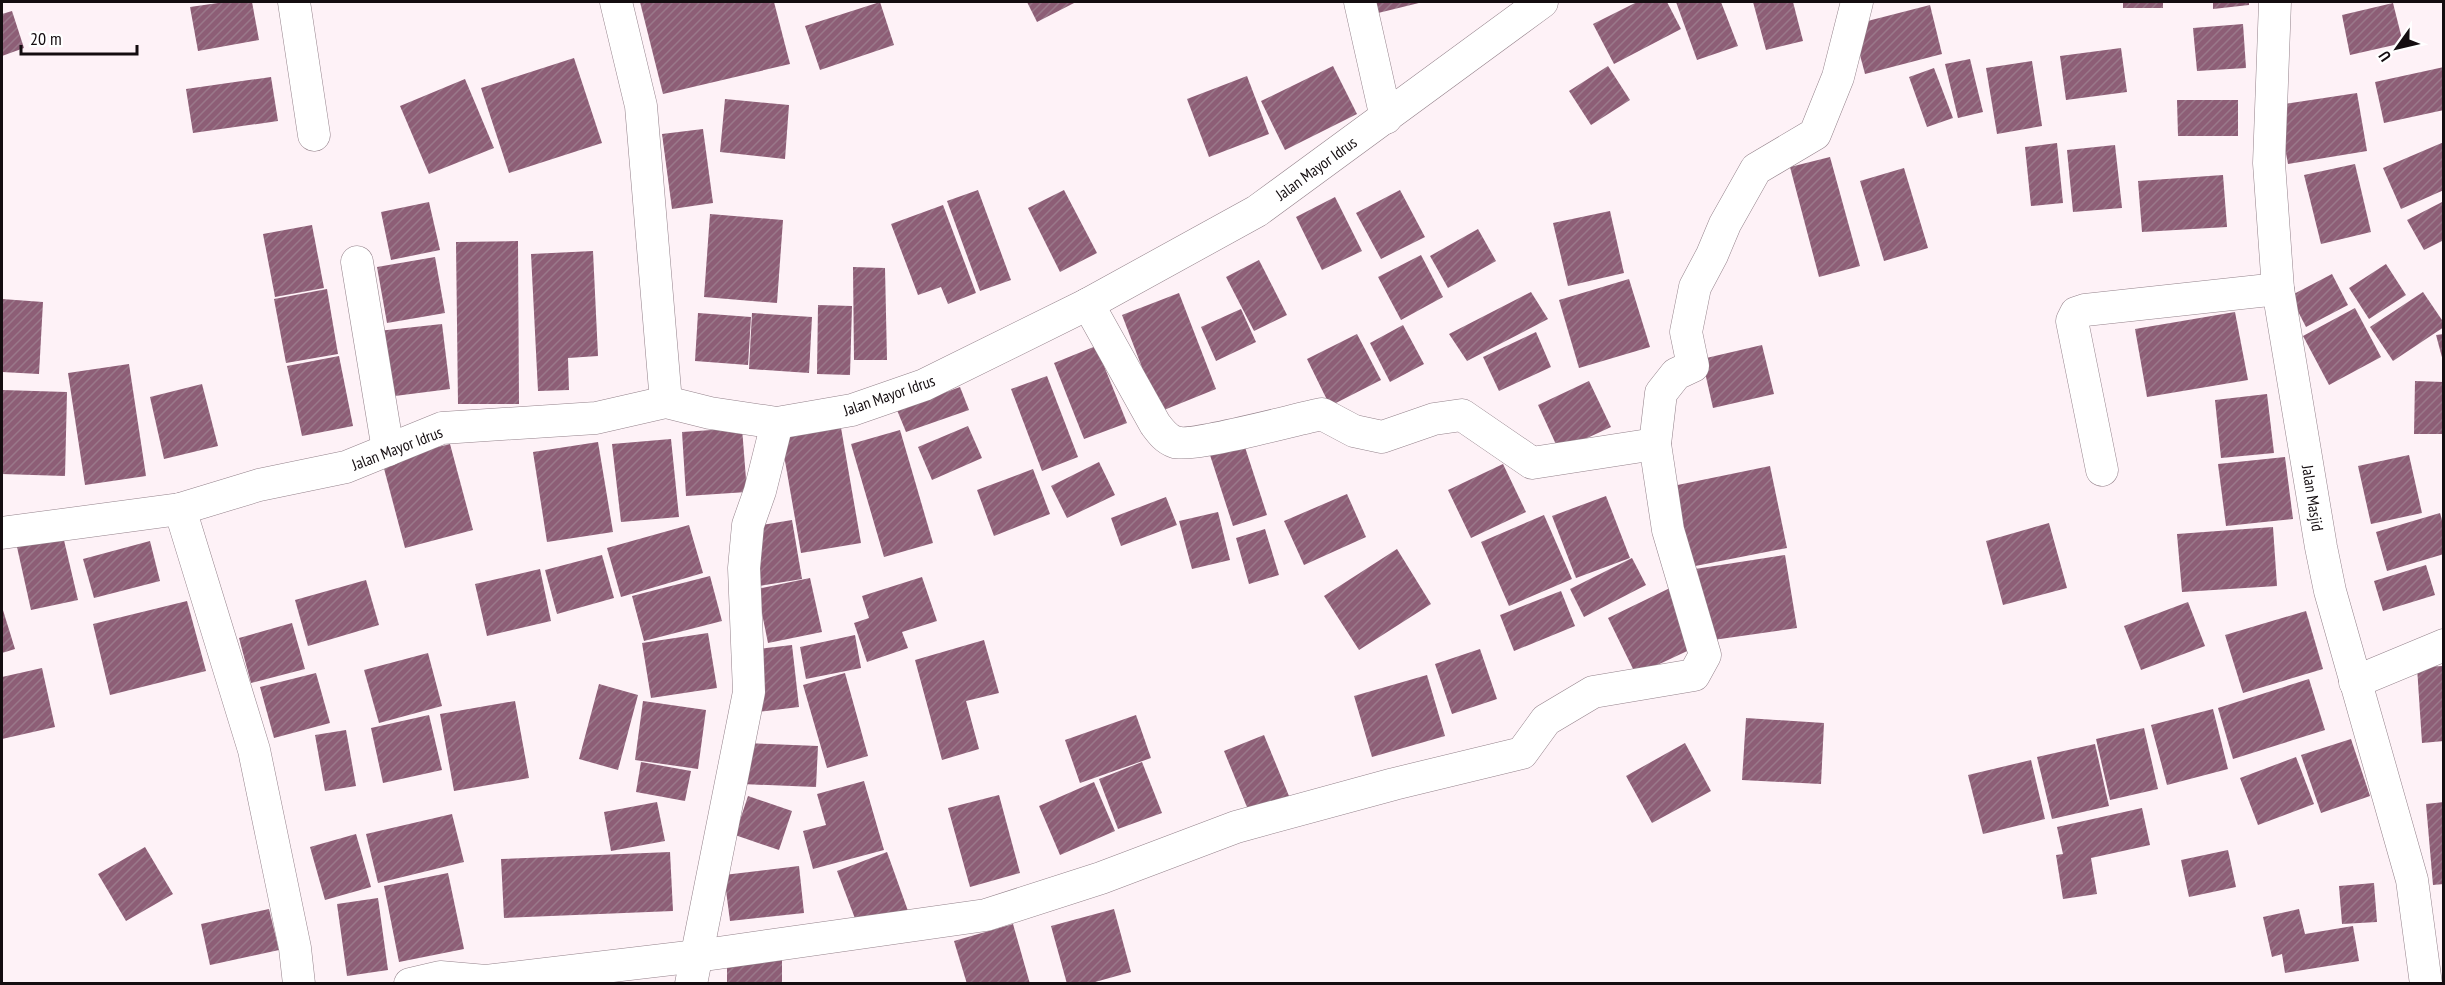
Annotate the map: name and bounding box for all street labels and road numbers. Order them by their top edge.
street label: Jalan Mayor Idrus [1271,132,1361,205]
street label: Jalan Mayor Idrus [840,370,937,420]
street label: Jalan Mayor Idrus [348,422,445,475]
street label: Jalan Masjid [2298,463,2328,533]

